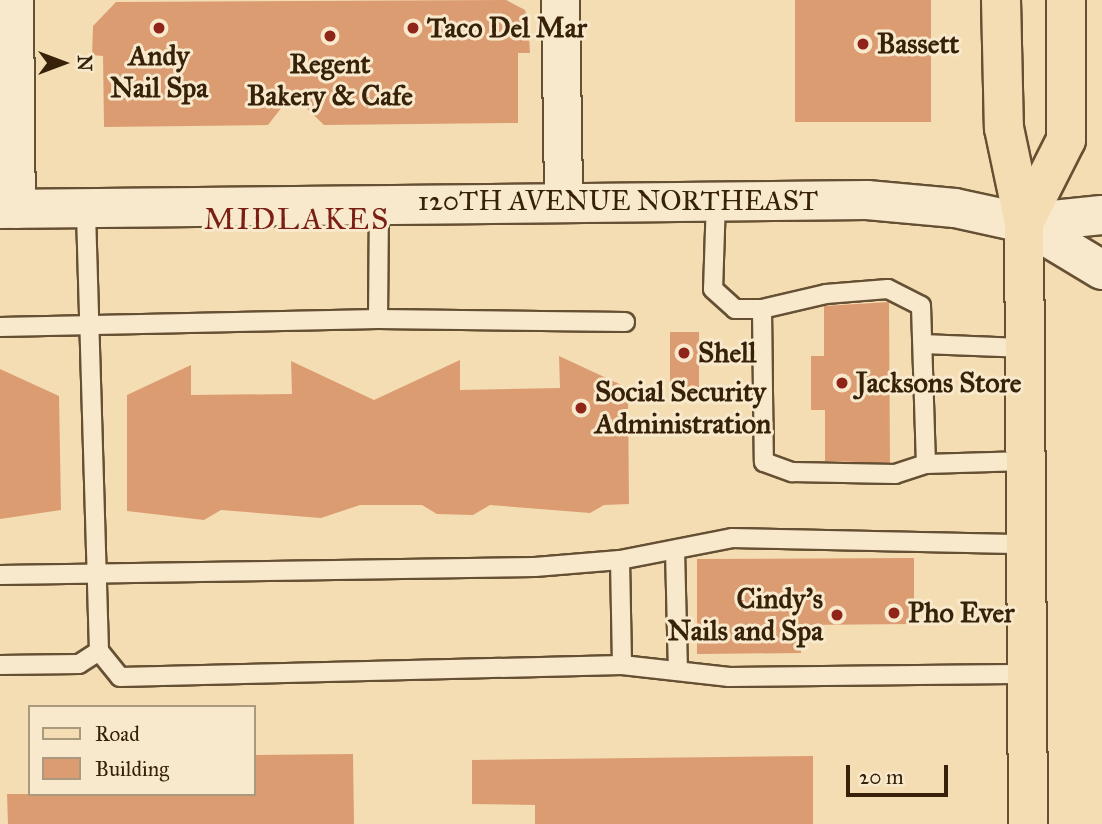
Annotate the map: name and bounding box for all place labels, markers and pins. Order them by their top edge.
place label: Taco Del Mar [427,11,587,45]
marker: Andy Nail Spa [151,20,167,36]
marker: Taco Del Mar [405,20,421,36]
place label: Bassett [877,27,959,61]
marker: Regent Bakery & Cafe [322,28,338,44]
marker: Bassett [855,36,871,52]
place label: Andy Nail Spa [110,39,208,105]
place label: Regent Bakery & Cafe [247,47,413,113]
place label: Shell [698,336,756,370]
marker: Shell [676,345,692,361]
place label: Jacksons Store [856,366,1021,400]
place label: Social Security Administration [595,375,771,441]
marker: Jacksons Store [834,375,850,391]
marker: Social Security Administration [573,400,589,416]
place label: Cindy's Nails and Spa [668,582,823,648]
place label: Pho Ever [908,596,1015,630]
marker: Pho Ever [886,605,902,621]
marker: Cindy's Nails and Spa [829,607,845,623]

